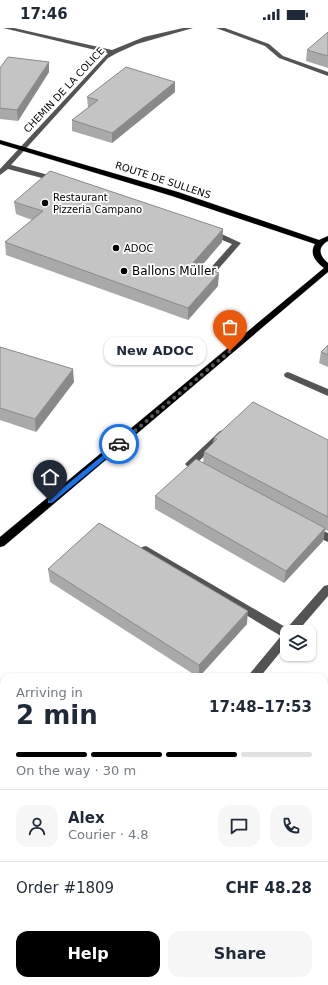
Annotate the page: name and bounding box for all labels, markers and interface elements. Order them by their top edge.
text: 17:46 [20,5,68,23]
street label: CHEMIN DE LA COLICE [22,45,106,135]
street label: ROUTE DE SULLENS [114,159,212,201]
place label: Restaurant Pizzeria Campano [53,192,142,215]
marker: Restaurant Pizzeria Campano [40,198,50,208]
marker: ADOC [111,243,121,253]
place label: ADOC [124,243,153,254]
place label: Ballons Müller [132,264,216,278]
marker: Ballons Müller [119,266,129,276]
pin [213,310,247,351]
icon: bag [219,316,241,338]
callout: New ADOC [104,337,206,365]
text: New ADOC [116,343,194,358]
courier [99,424,139,464]
icon: car [108,433,130,455]
pin [33,460,67,501]
icon: home [39,466,61,488]
map controls [280,625,316,661]
button: layers [280,625,316,661]
text: Arriving in [16,685,83,700]
text: 17:48–17:53 [209,698,312,716]
text: 2 min [16,700,98,730]
text: On the way · 30 m [16,763,136,778]
button: person [16,805,58,847]
button: chat [218,805,260,847]
button: phone [270,805,312,847]
text: Alex [68,809,105,827]
text: Courier · 4.8 [68,827,149,842]
text: Order #1809 [16,879,114,897]
text: CHF 48.28 [226,879,312,897]
button: Help [16,931,160,977]
button: Share [168,931,312,977]

